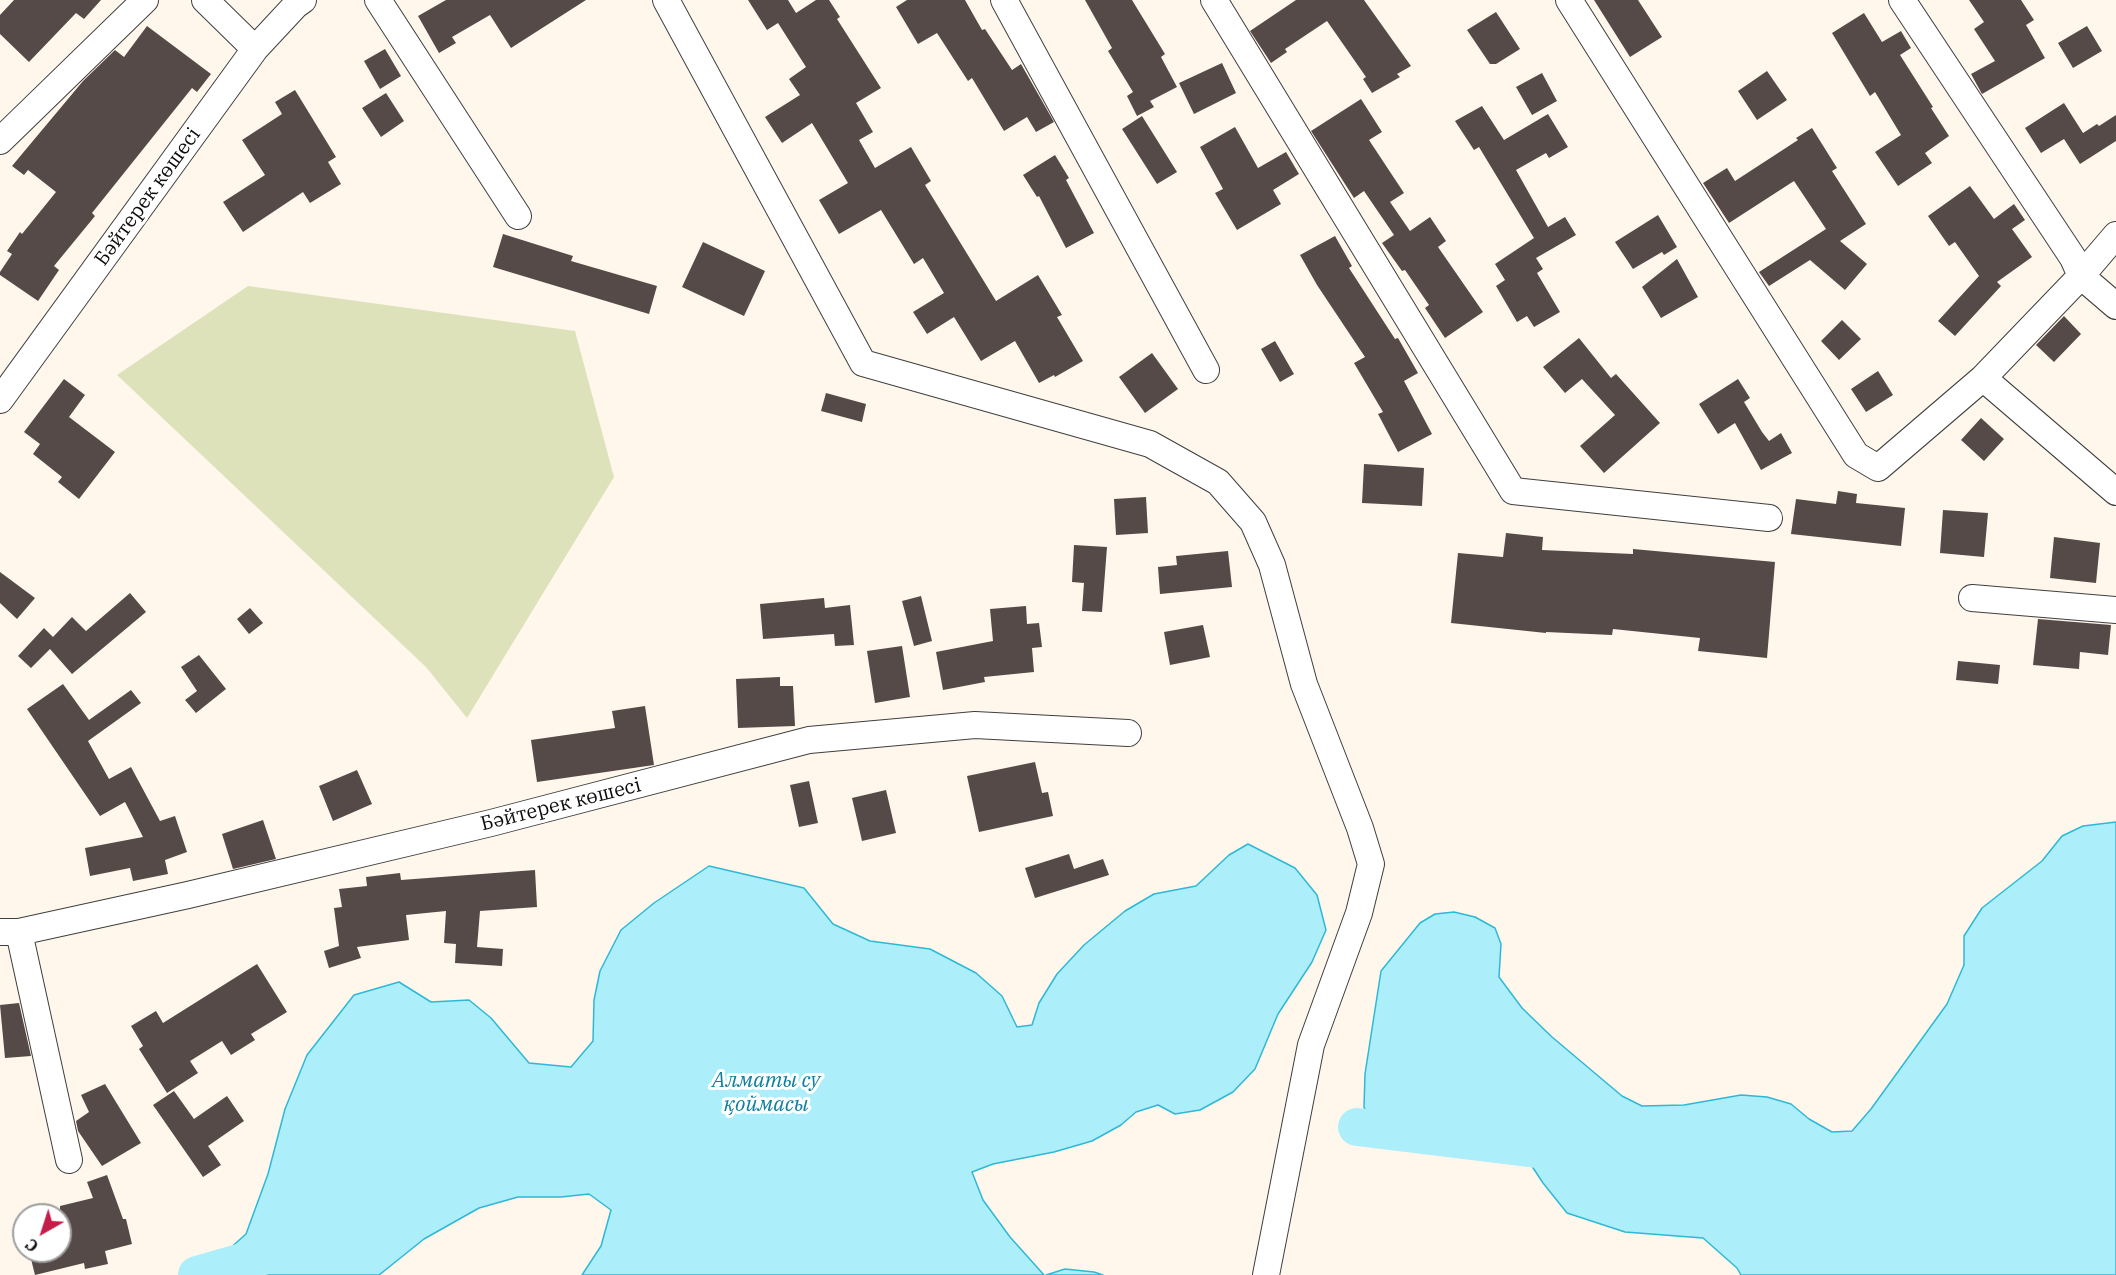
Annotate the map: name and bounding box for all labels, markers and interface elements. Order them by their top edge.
street label: Бәйтерек көшесі [90,123,206,271]
street label: Бәйтерек көшесі [478,773,644,837]
water label: Алматы су қоймасы [712,1068,820,1118]
north arrow [12,1203,72,1263]
text: С [22,1234,42,1257]

